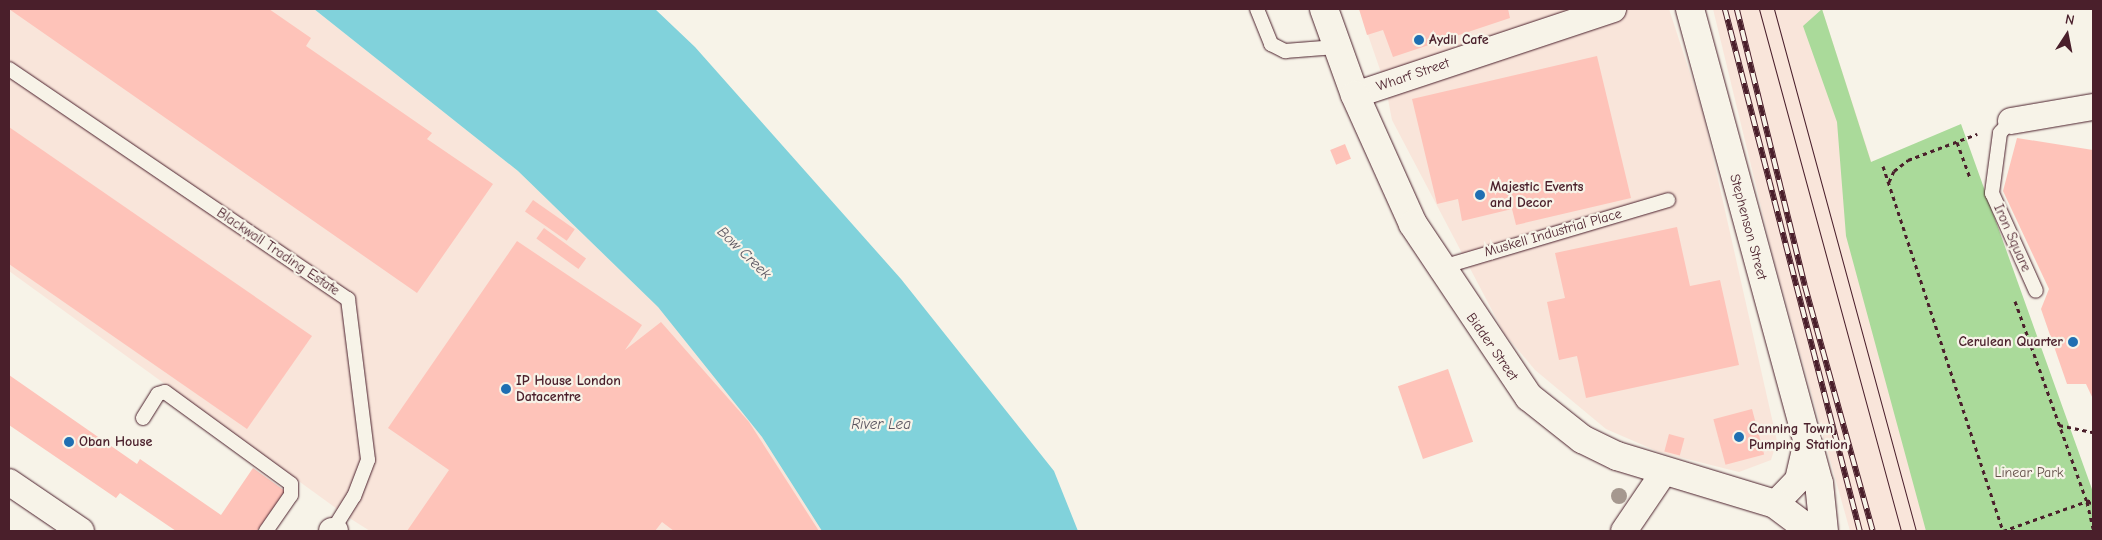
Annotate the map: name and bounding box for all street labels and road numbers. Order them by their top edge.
street label: Wharf Street [1374,55,1452,95]
street label: Stephenson Street [1726,172,1770,282]
street label: Iron Square [1990,202,2034,274]
street label: Blackwall Trading Estate [213,205,343,299]
street label: Muskell Industrial Place [1482,205,1624,261]
street label: Bidder Street [1462,310,1522,384]

